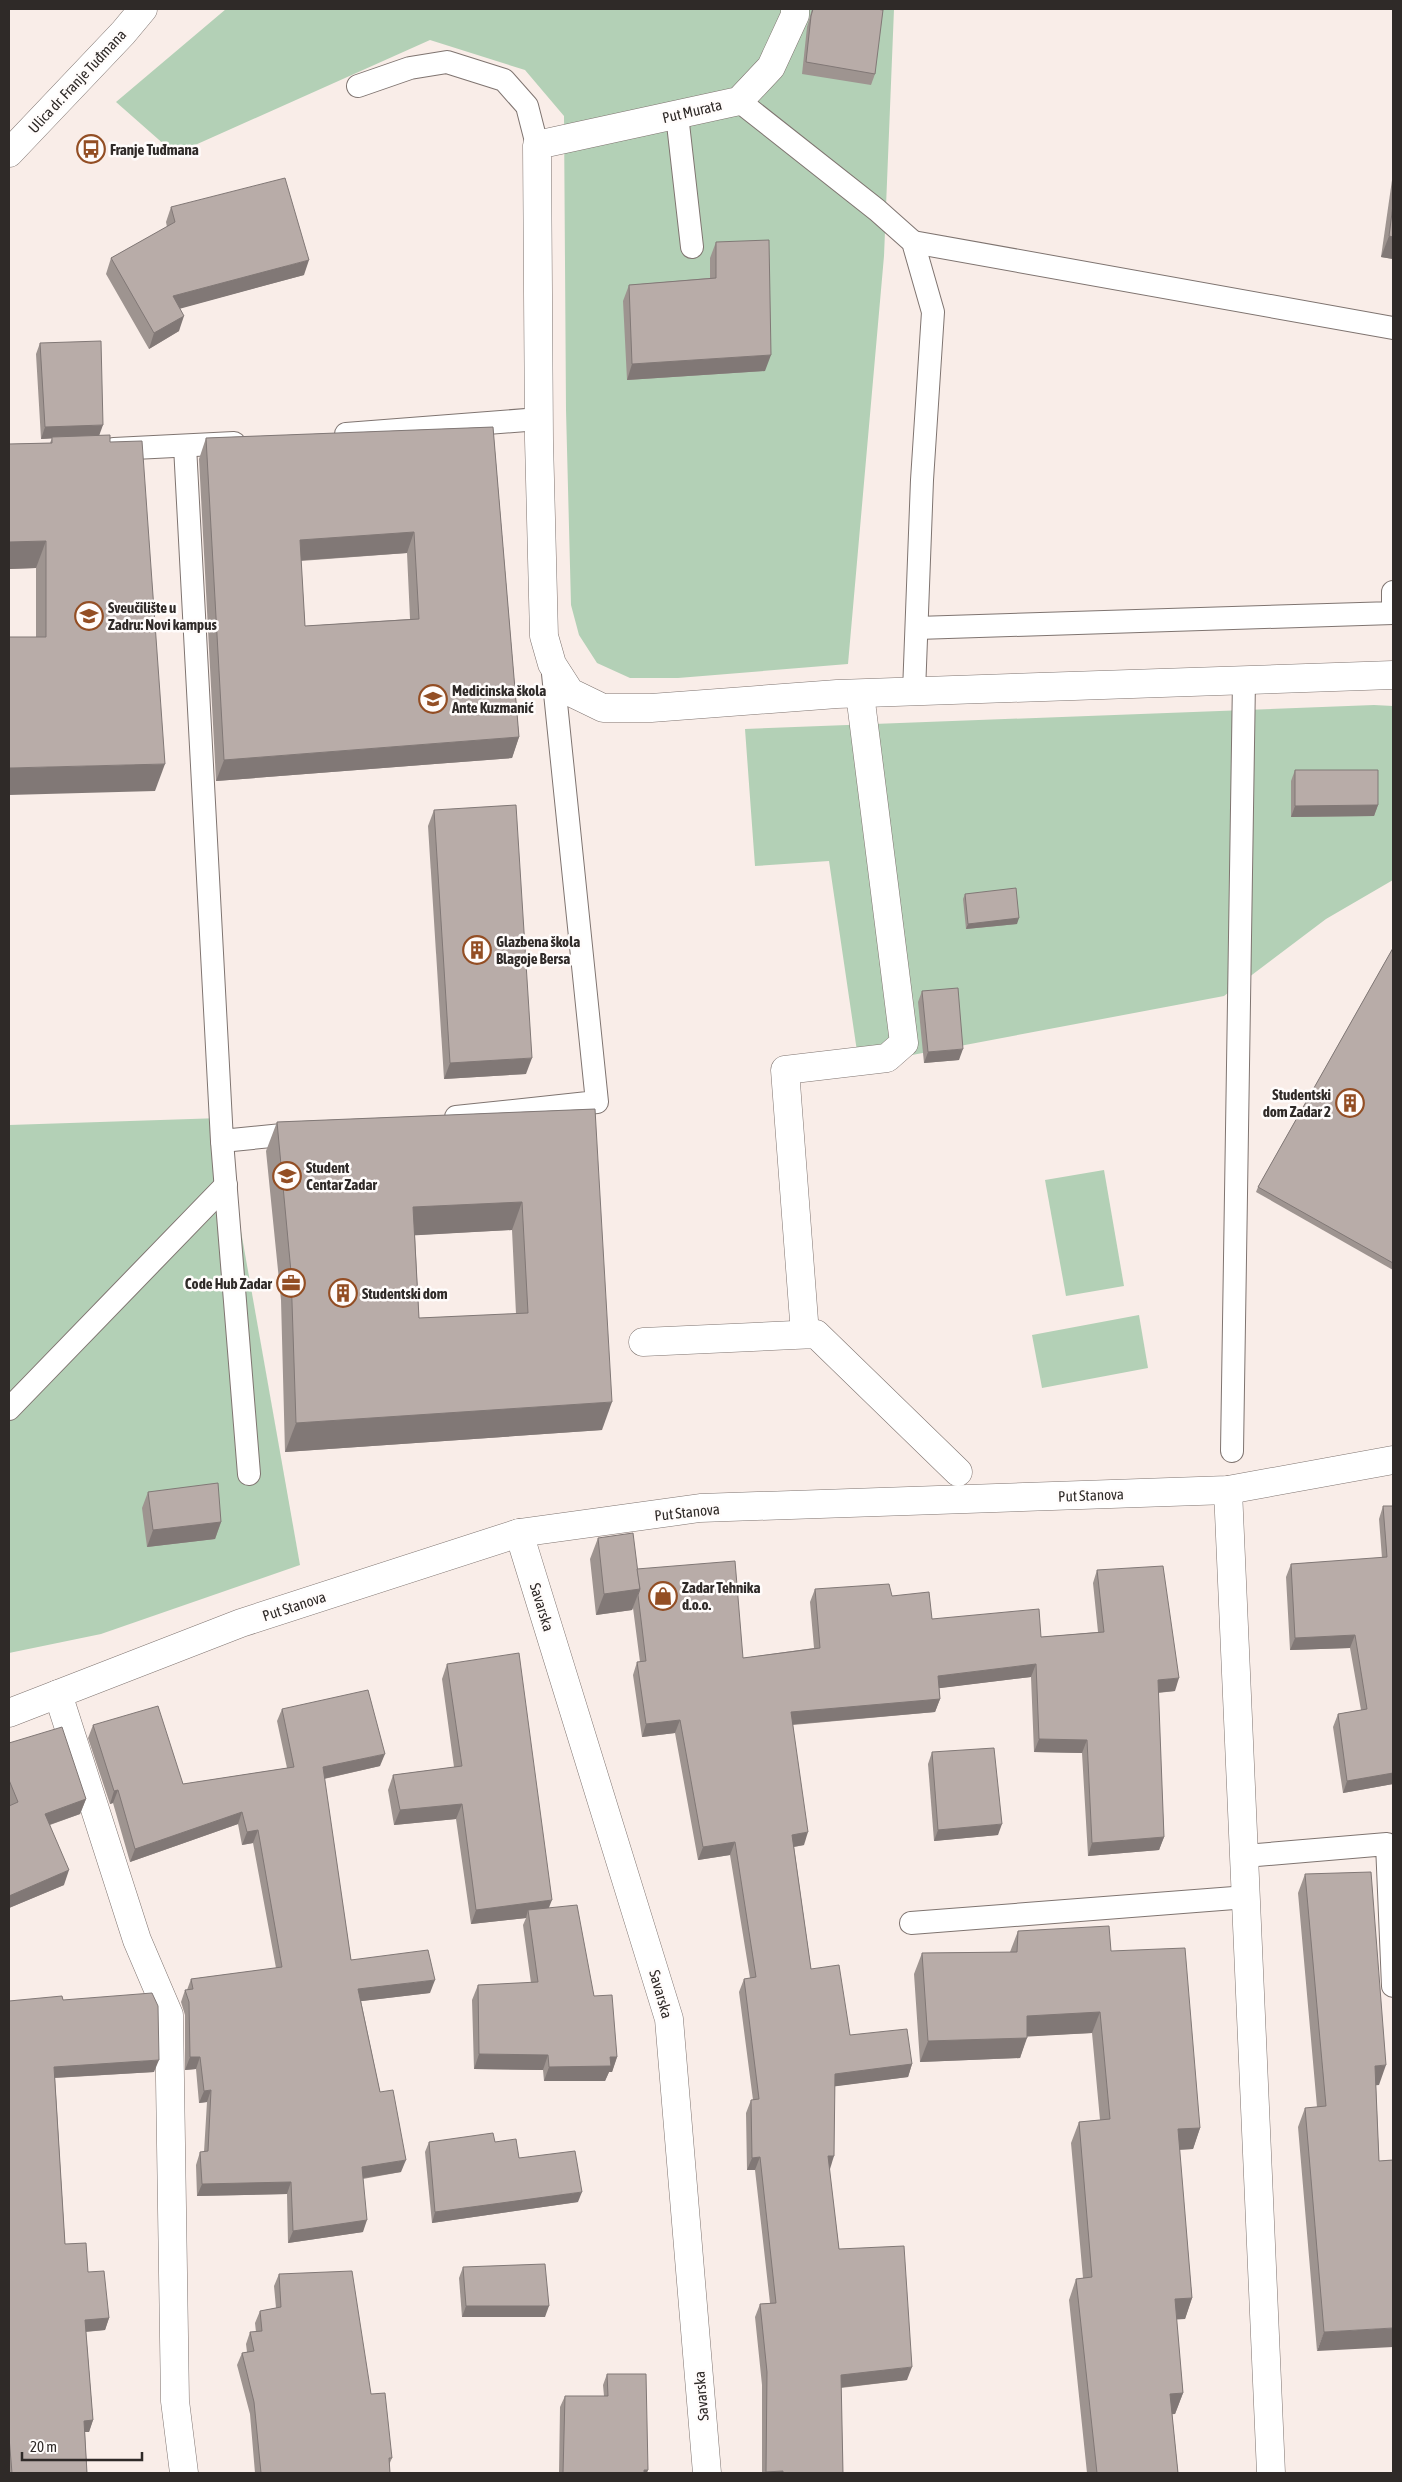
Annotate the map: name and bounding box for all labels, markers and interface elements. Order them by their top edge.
street label: Ulica dr. Franje Tuđmana [25,26,129,136]
street label: Put Murata [661,96,723,126]
bus stop icon: Franje Tuđmana [76,134,106,164]
place label: Franje Tuđmana [110,141,199,158]
place label: Sveučilište u Zadru: Novi kampus [108,599,217,633]
school or university icon: Sveučilište u Zadru: Novi kampus [74,601,104,631]
place label: Medicinska škola Ante Kuzmanić [451,682,546,716]
school or university icon: Medicinska škola Ante Kuzmanić [418,684,448,714]
place label: Glazbena škola Blagoje Bersa [496,933,580,967]
building icon: Glazbena škola Blagoje Bersa [462,935,492,965]
place label: Studentski dom Zadar 2 [1263,1086,1331,1120]
building icon: Studentski dom Zadar 2 [1335,1088,1365,1118]
place label: Student Centar Zadar [306,1159,377,1193]
school or university icon: Student Centar Zadar [272,1161,302,1191]
office icon: Code Hub Zadar [276,1268,306,1298]
place label: Code Hub Zadar [185,1275,273,1292]
building icon: Studentski dom [328,1278,358,1308]
place label: Studentski dom [362,1285,448,1302]
street label: Put Stanova [1058,1485,1124,1505]
street label: Put Stanova [653,1500,721,1524]
place label: Zadar Tehnika d.o.o. [682,1579,760,1613]
street label: Savarska [527,1581,557,1633]
shop icon: Zadar Tehnika d.o.o. [648,1581,678,1611]
street label: Put Stanova [260,1588,328,1624]
street label: Savarska [646,1968,676,2020]
street label: Savarska [690,2371,712,2421]
scale bar [22,2430,142,2462]
text: 20 m [30,2438,57,2455]

